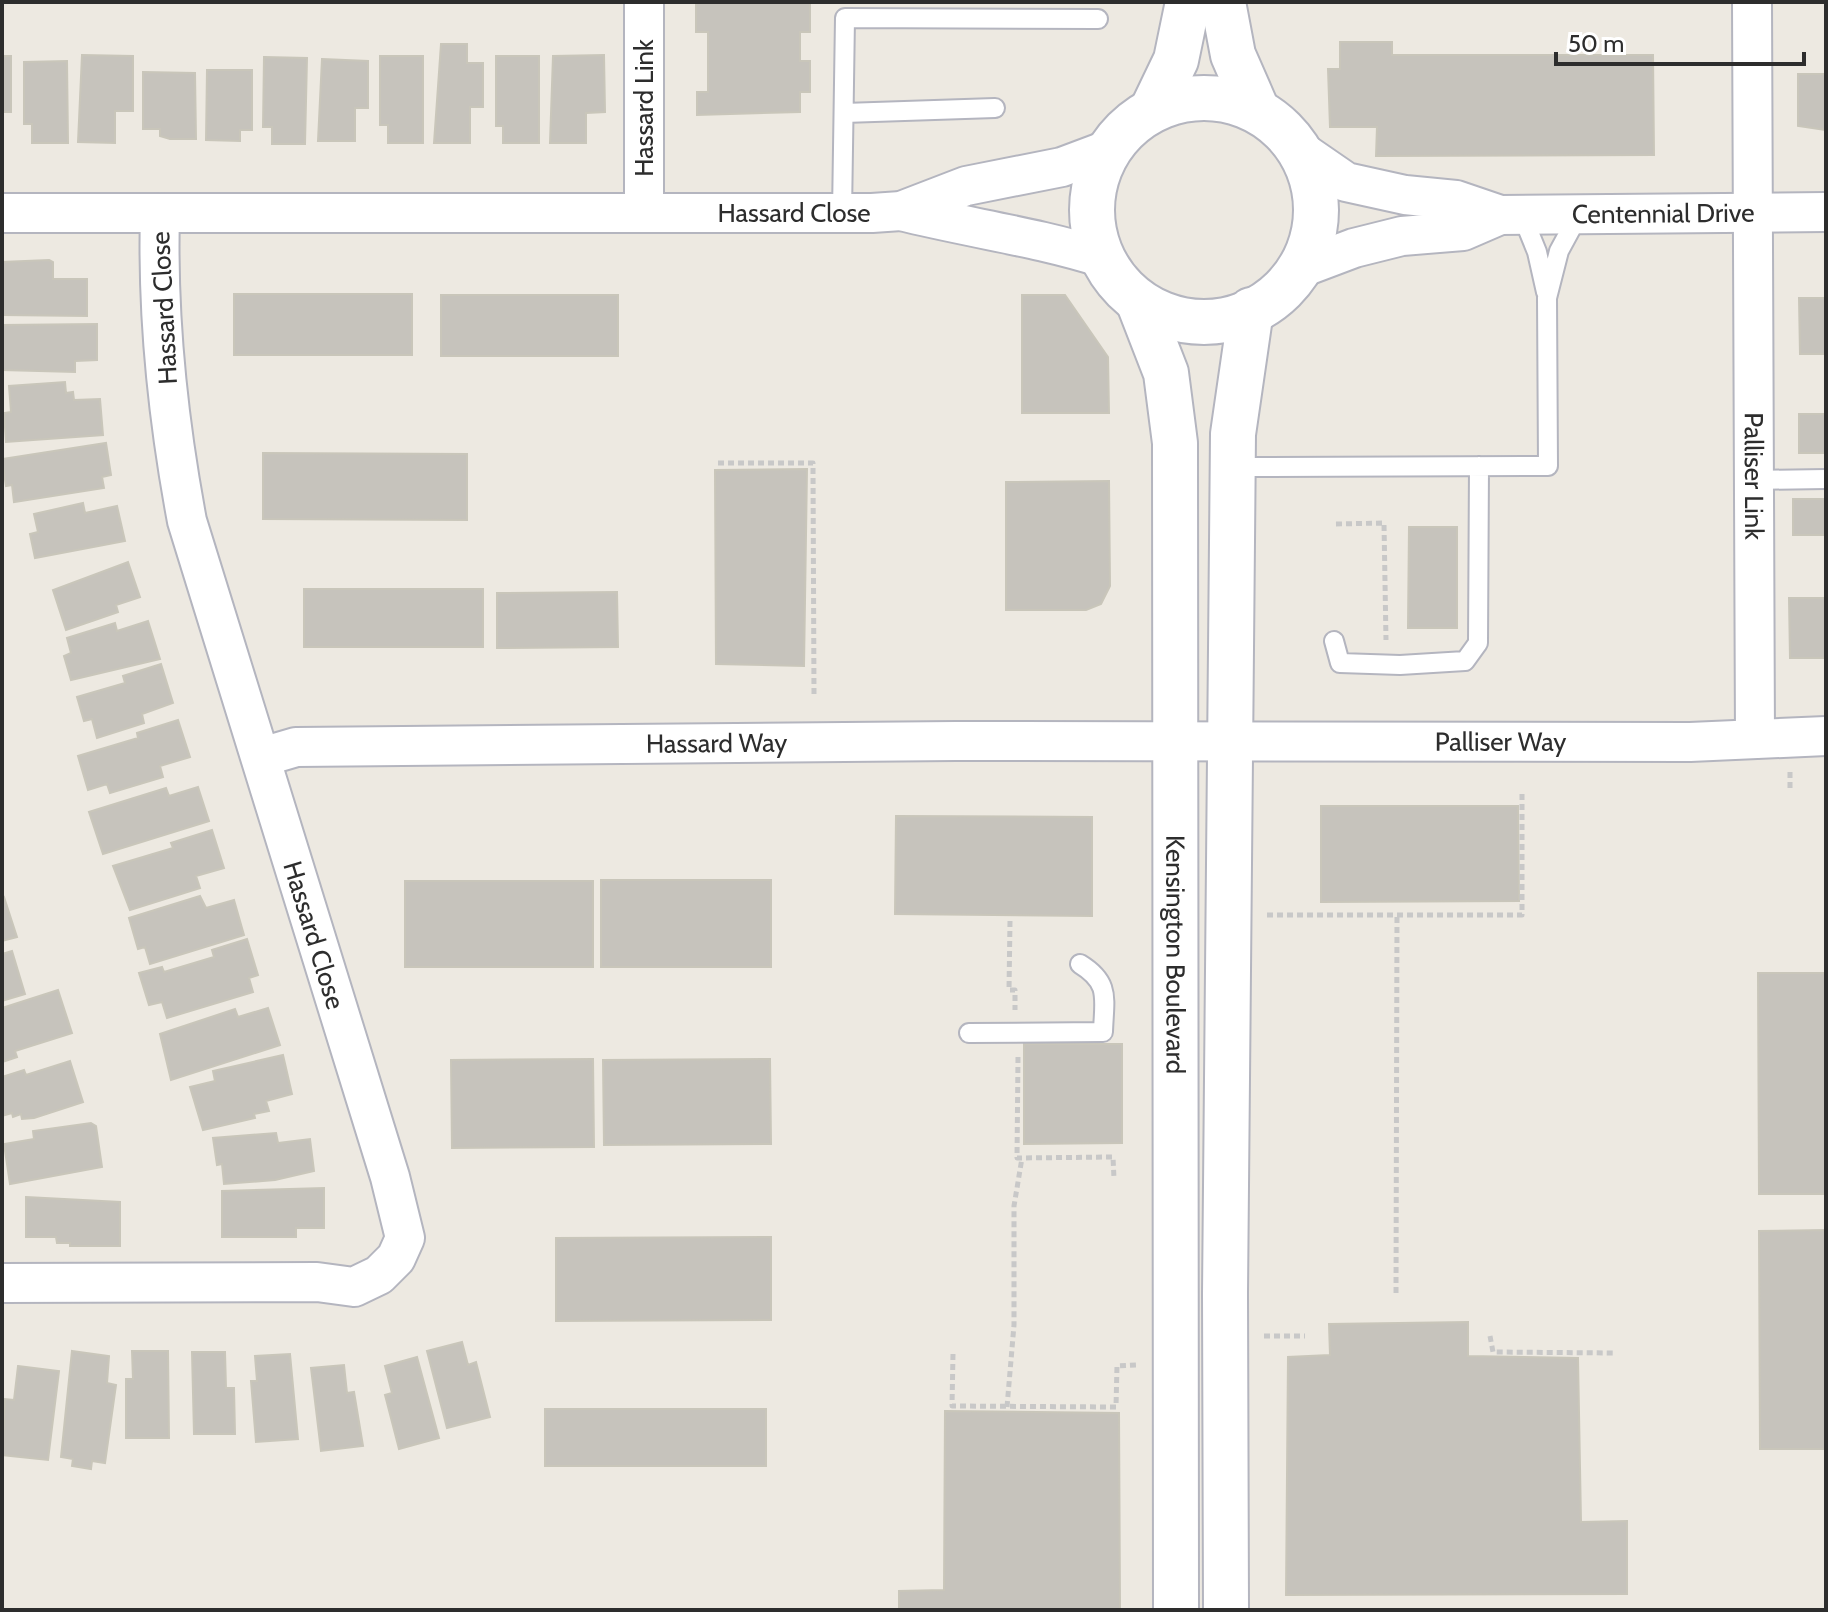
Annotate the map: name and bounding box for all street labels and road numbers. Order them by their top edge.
street label: Hassard Link [628,39,660,177]
street label: Hassard Close [717,197,871,229]
street label: Centennial Drive [1572,197,1755,230]
street label: Hassard Close [144,231,184,385]
street label: Palliser Link [1738,412,1770,540]
street label: Palliser Way [1435,726,1566,758]
street label: Hassard Way [646,727,787,760]
street label: Kensington Boulevard [1159,835,1192,1074]
street label: Hassard Close [276,857,352,1013]

